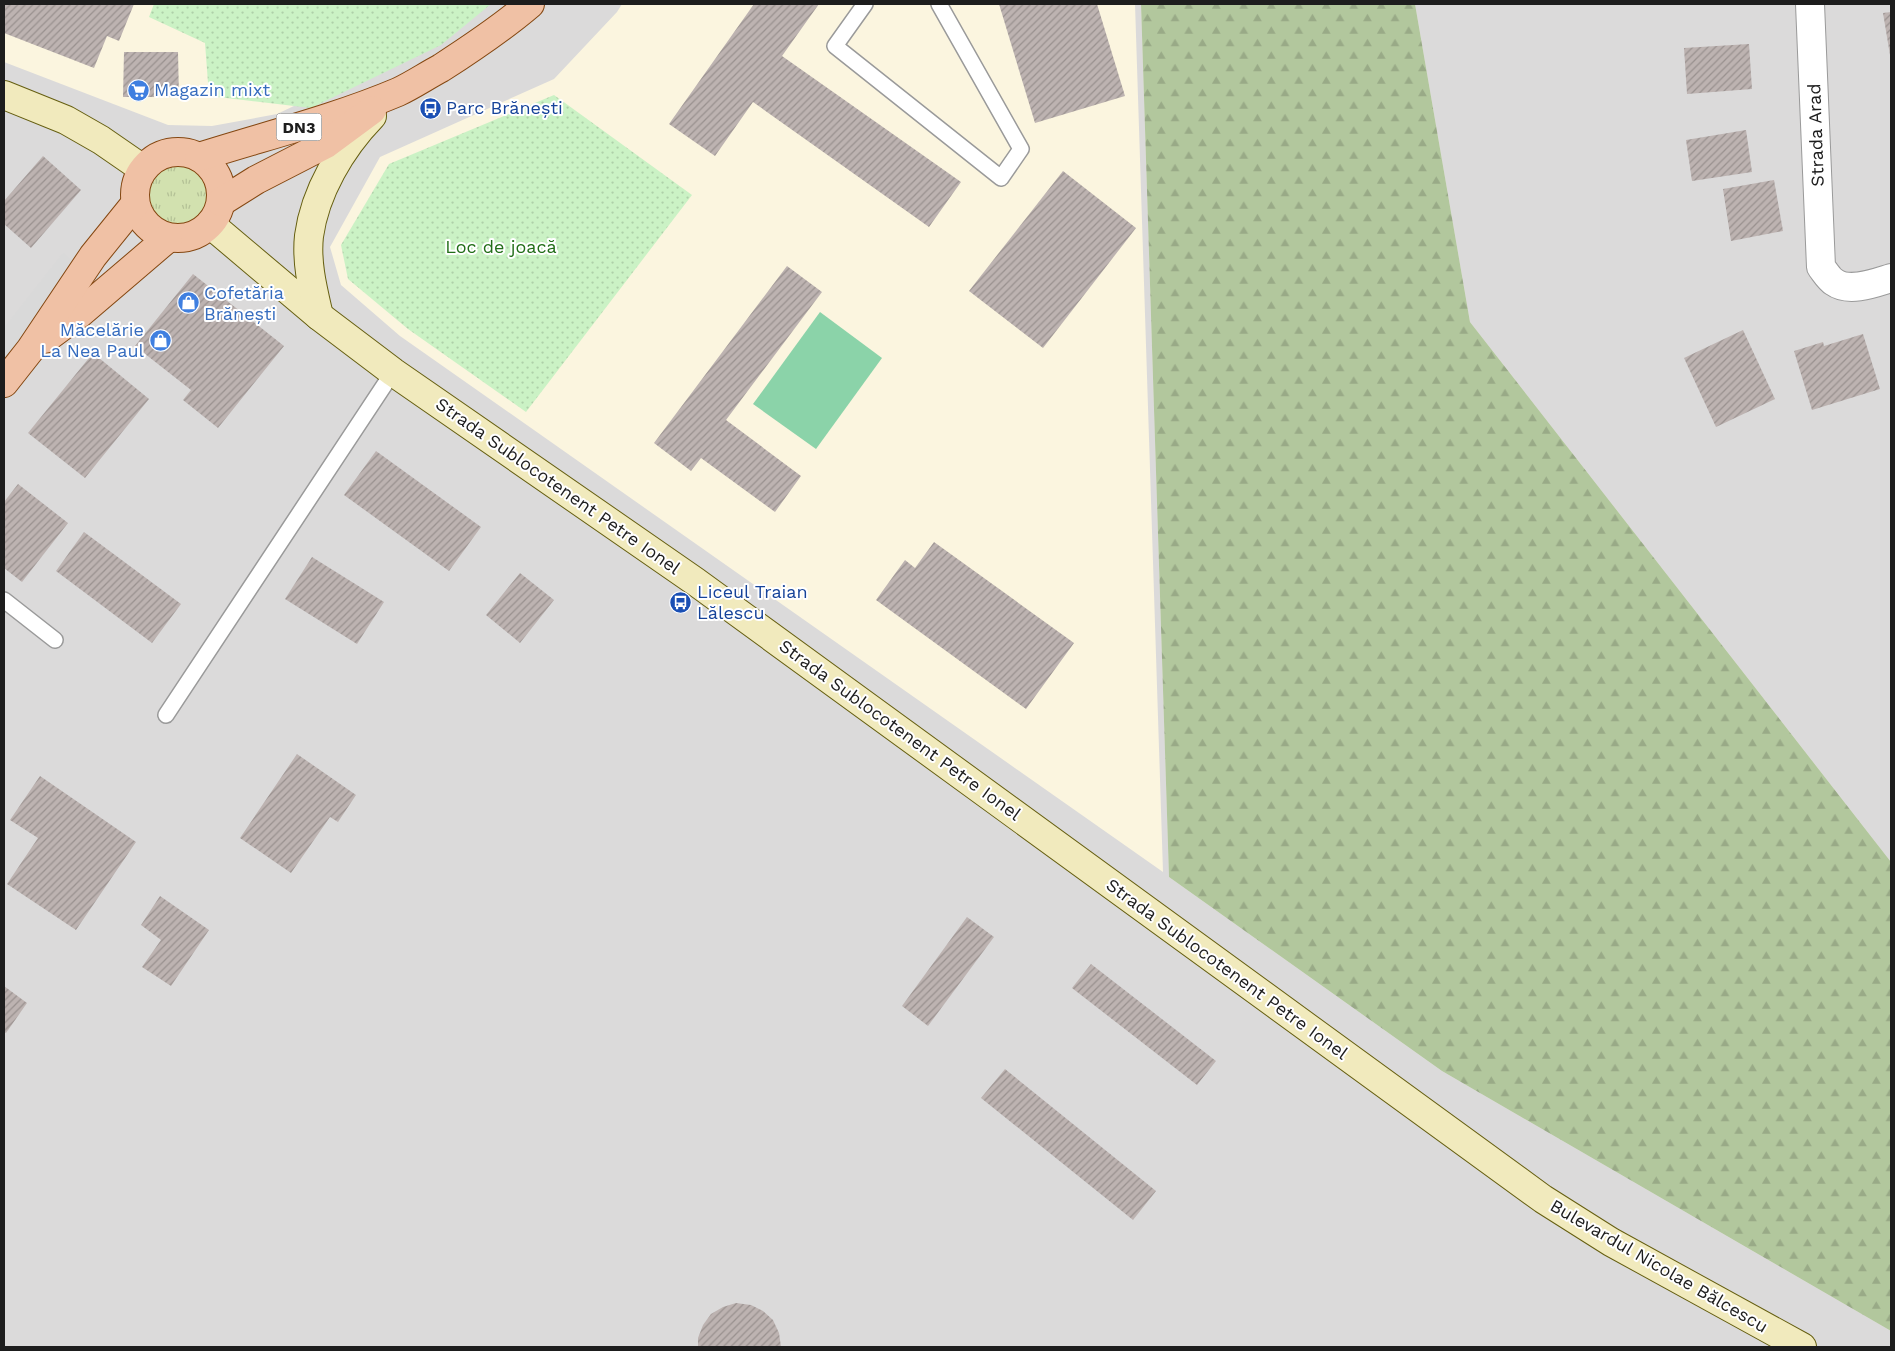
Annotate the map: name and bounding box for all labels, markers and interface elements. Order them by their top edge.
supermarket icon: Magazin mixt [126,78,150,102]
place label: Magazin mixt [154,79,270,100]
street label: Strada Arad [1803,83,1828,187]
bus stop icon: Parc Brănești [418,96,442,120]
place label: Parc Brănești [446,97,563,118]
road number: DN3 [276,114,322,140]
park label: Loc de joacă [445,236,557,257]
place label: Cofetăria Brănești [204,282,284,324]
shop icon: Cofetăria Brănești [176,291,200,315]
place label: Măcelărie La Nea Paul [40,319,144,361]
shop icon: Măcelărie La Nea Paul [148,328,172,352]
street label: Strada Sublocotenent Petre Ionel [432,393,685,579]
place label: Liceul Traian Lălescu [697,581,808,623]
bus stop icon: Liceul Traian Lălescu [669,590,693,614]
street label: Strada Sublocotenent Petre Ionel [775,635,1026,825]
street label: Strada Sublocotenent Petre Ionel [1102,874,1353,1064]
street label: Bulevardul Nicolae Bălcescu [1547,1194,1772,1337]

